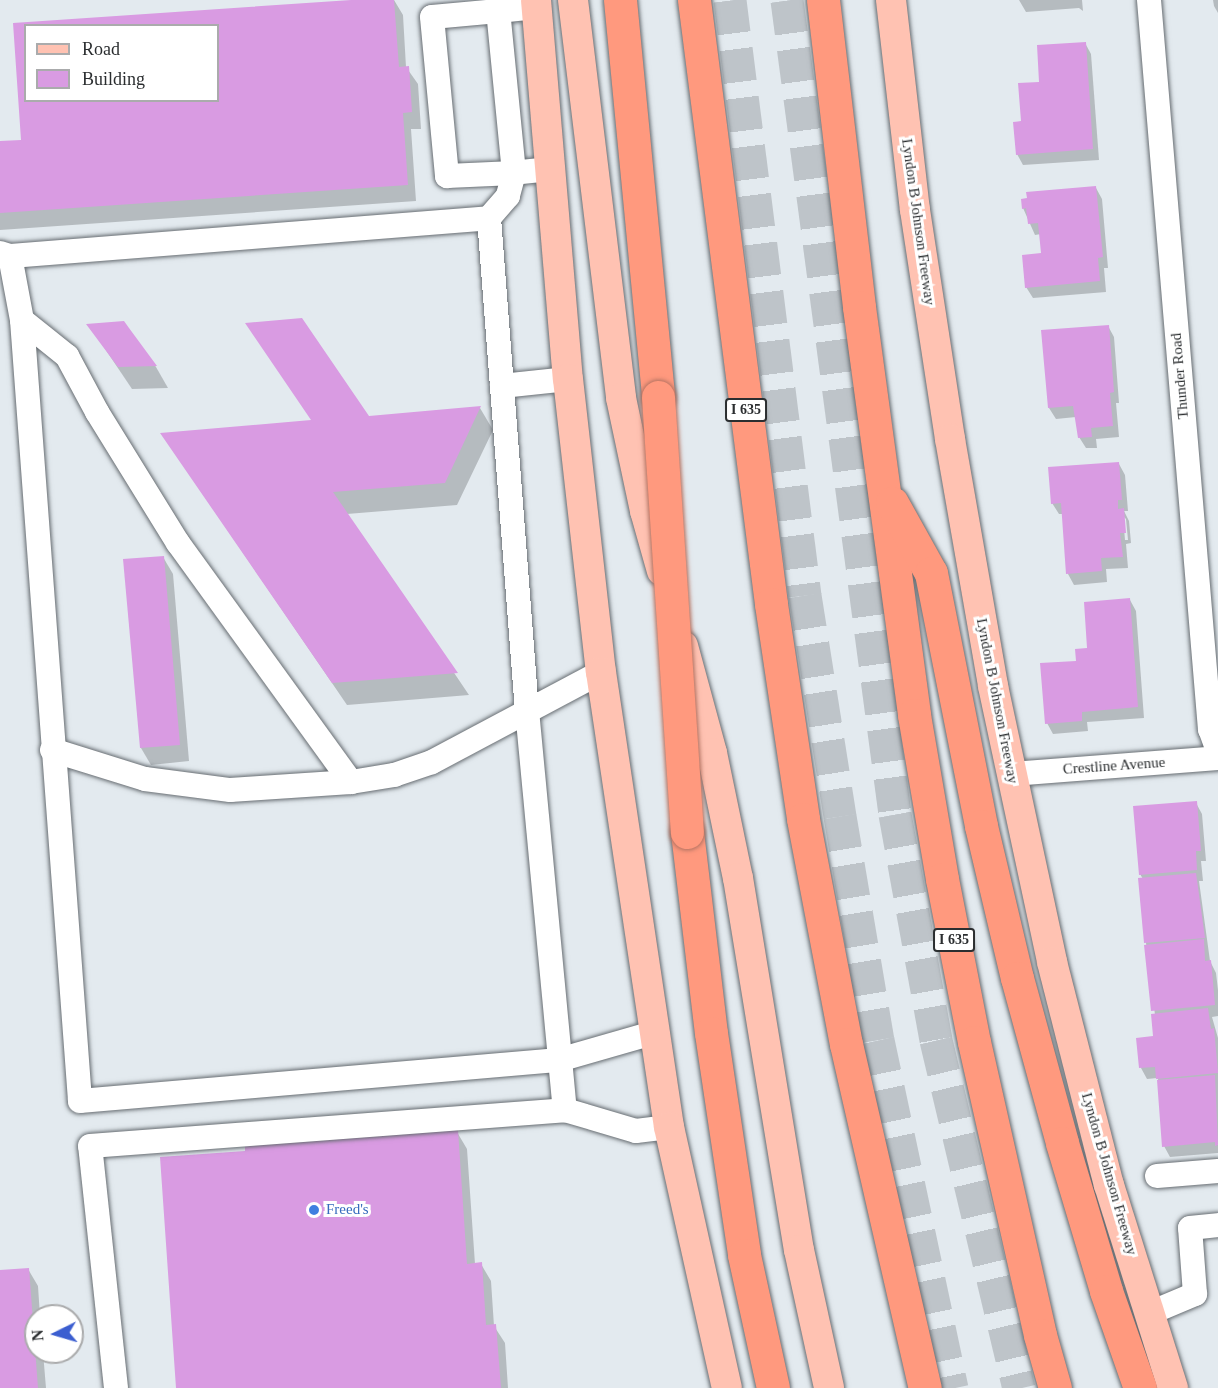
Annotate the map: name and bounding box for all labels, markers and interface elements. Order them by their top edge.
legend [24,24,219,102]
text: Road [82,39,120,59]
text: Building [82,69,145,89]
street label: Lyndon B Johnson Freeway [897,138,939,306]
street label: Thunder Road [1167,332,1193,420]
road number: I 635 [725,399,767,421]
street label: Lyndon B Johnson Freeway [972,617,1022,785]
street label: Crestline Avenue [1062,753,1166,779]
road number: I 635 [933,929,975,951]
street label: Lyndon B Johnson Freeway [1077,1091,1141,1257]
place label: Freed's [326,1201,369,1219]
marker: Freed's [307,1203,321,1217]
north arrow [24,1304,84,1364]
text: N [29,1329,47,1342]

